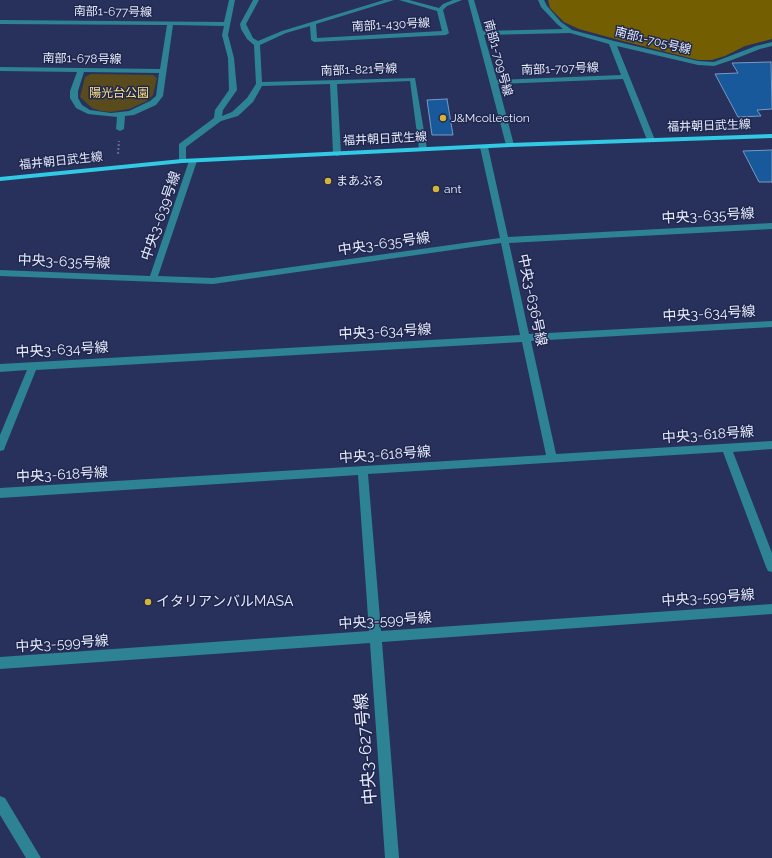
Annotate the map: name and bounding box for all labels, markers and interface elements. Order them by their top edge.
street label: 南部1-677号線 [74,4,152,20]
street label: 南部1-430号線 [351,16,431,34]
street label: 南部1-709号線 [481,18,515,98]
street label: 南部1-705号線 [613,25,693,57]
street label: 南部1-678号線 [42,51,122,67]
street label: 南部1-707号線 [521,60,599,78]
street label: 南部1-821号線 [320,61,398,79]
park label: 陽光台公園 [89,86,149,100]
place label: J&Mcollection [451,111,530,125]
marker: J&Mcollection [438,113,448,123]
street label: 福井朝日武生線 [667,117,751,135]
street label: 福井朝日武生線 [343,130,427,148]
street label: 福井朝日武生線 [18,149,104,173]
street label: 中央3-639号線 [138,169,184,263]
place label: まあぶる [336,174,384,188]
marker: まあぶる [323,176,333,186]
place label: ant [444,182,461,196]
marker: ant [431,184,441,194]
street label: 中央3-635号線 [661,205,755,227]
street label: 中央3-635号線 [337,229,431,259]
street label: 中央3-635号線 [17,252,111,272]
street label: 中央3-636号線 [514,252,550,348]
street label: 中央3-634号線 [662,303,756,325]
street label: 中央3-634号線 [338,321,432,343]
street label: 中央3-634号線 [15,339,109,361]
street label: 中央3-618号線 [661,423,755,447]
street label: 中央3-618号線 [338,443,432,467]
street label: 中央3-618号線 [16,464,108,486]
street label: 中央3-599号線 [661,586,755,610]
place label: イタリアンバルMASA [156,594,293,610]
marker: イタリアンバルMASA [143,597,153,607]
street label: 中央3-599号線 [338,609,432,633]
street label: 中央3-599号線 [15,632,109,656]
street label: 中央3-627号線 [351,692,381,806]

